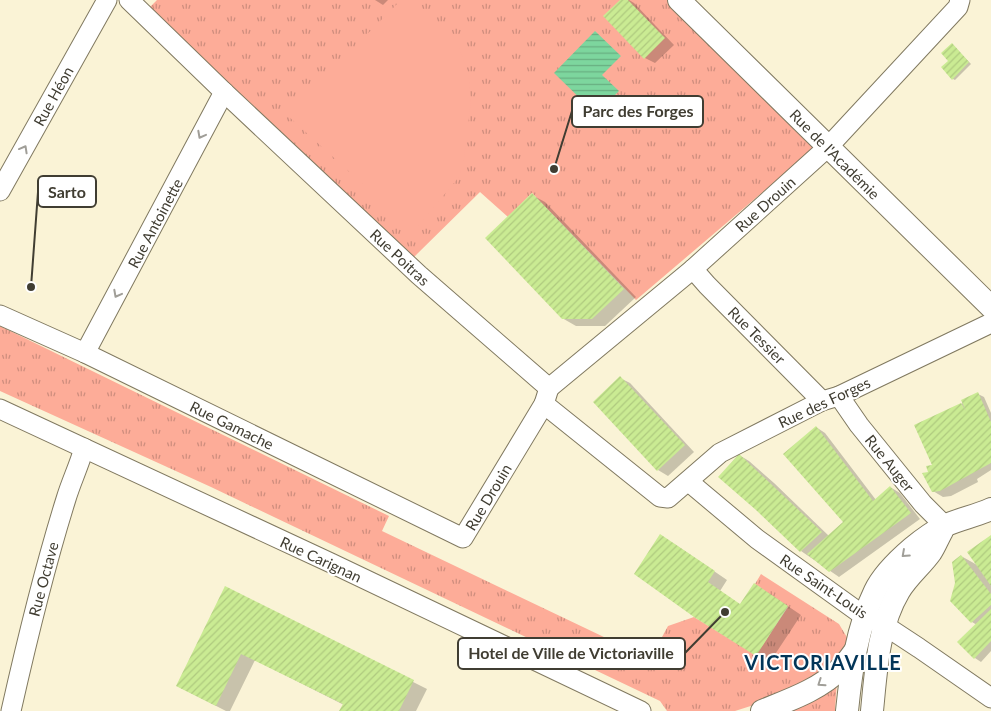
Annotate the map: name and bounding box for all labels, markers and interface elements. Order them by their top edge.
street label: Rue Héon [29,63,77,129]
callout: Parc des Forges [572,96,703,127]
text: Parc des Forges [583,101,693,120]
street label: Rue de l'Académie [786,105,884,203]
one-way arrow [197,130,207,139]
one-way arrow [17,145,27,154]
street label: Rue Drouin [731,172,799,236]
street label: Rue Antoinette [124,175,186,271]
callout: Sarto [38,176,96,207]
text: Sarto [48,182,86,201]
street label: Rue Poitras [367,225,433,289]
one-way arrow [113,289,123,298]
street label: Rue Tessier [725,303,790,368]
street label: Rue des Forges [775,373,873,431]
street label: Rue Gamache [187,397,277,453]
street label: Rue Auger [862,431,919,496]
street label: Rue Drouin [461,460,515,534]
street label: Rue Carignan [277,532,365,586]
street label: Rue Octave [24,540,62,618]
one-way arrow [902,549,911,558]
street label: Rue Saint-Louis [777,550,871,622]
callout: Hotel de Ville de Victoriaville [458,638,685,669]
text: Hotel de Ville de Victoriaville [468,643,674,662]
district label: VICTORIAVILLE [743,650,902,674]
one-way arrow [817,677,826,687]

